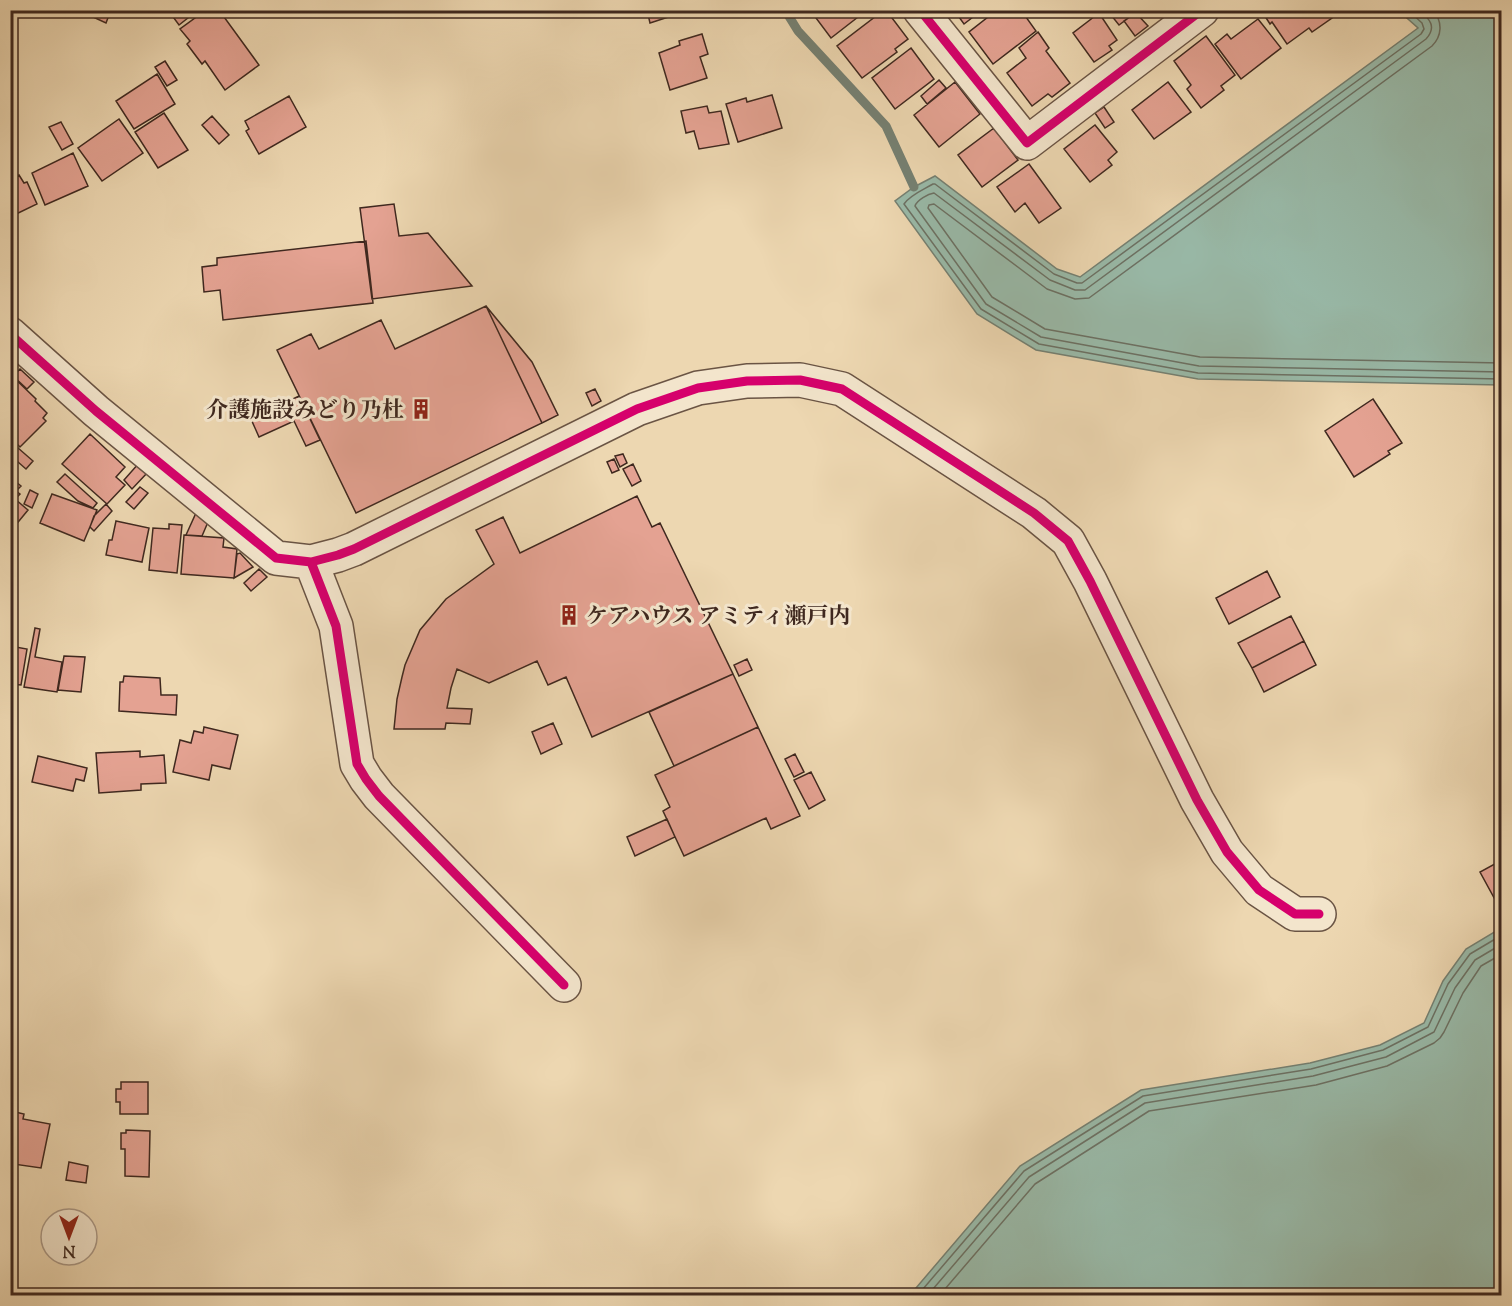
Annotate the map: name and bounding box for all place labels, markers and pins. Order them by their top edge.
place label: 介護施設みどり乃杜 [206,396,404,428]
building icon: 介護施設みどり乃杜 [409,397,433,421]
place label: ケアハウス アミティ瀬戸内 [586,602,851,634]
building icon: ケアハウス アミティ瀬戸内 [557,603,581,627]

